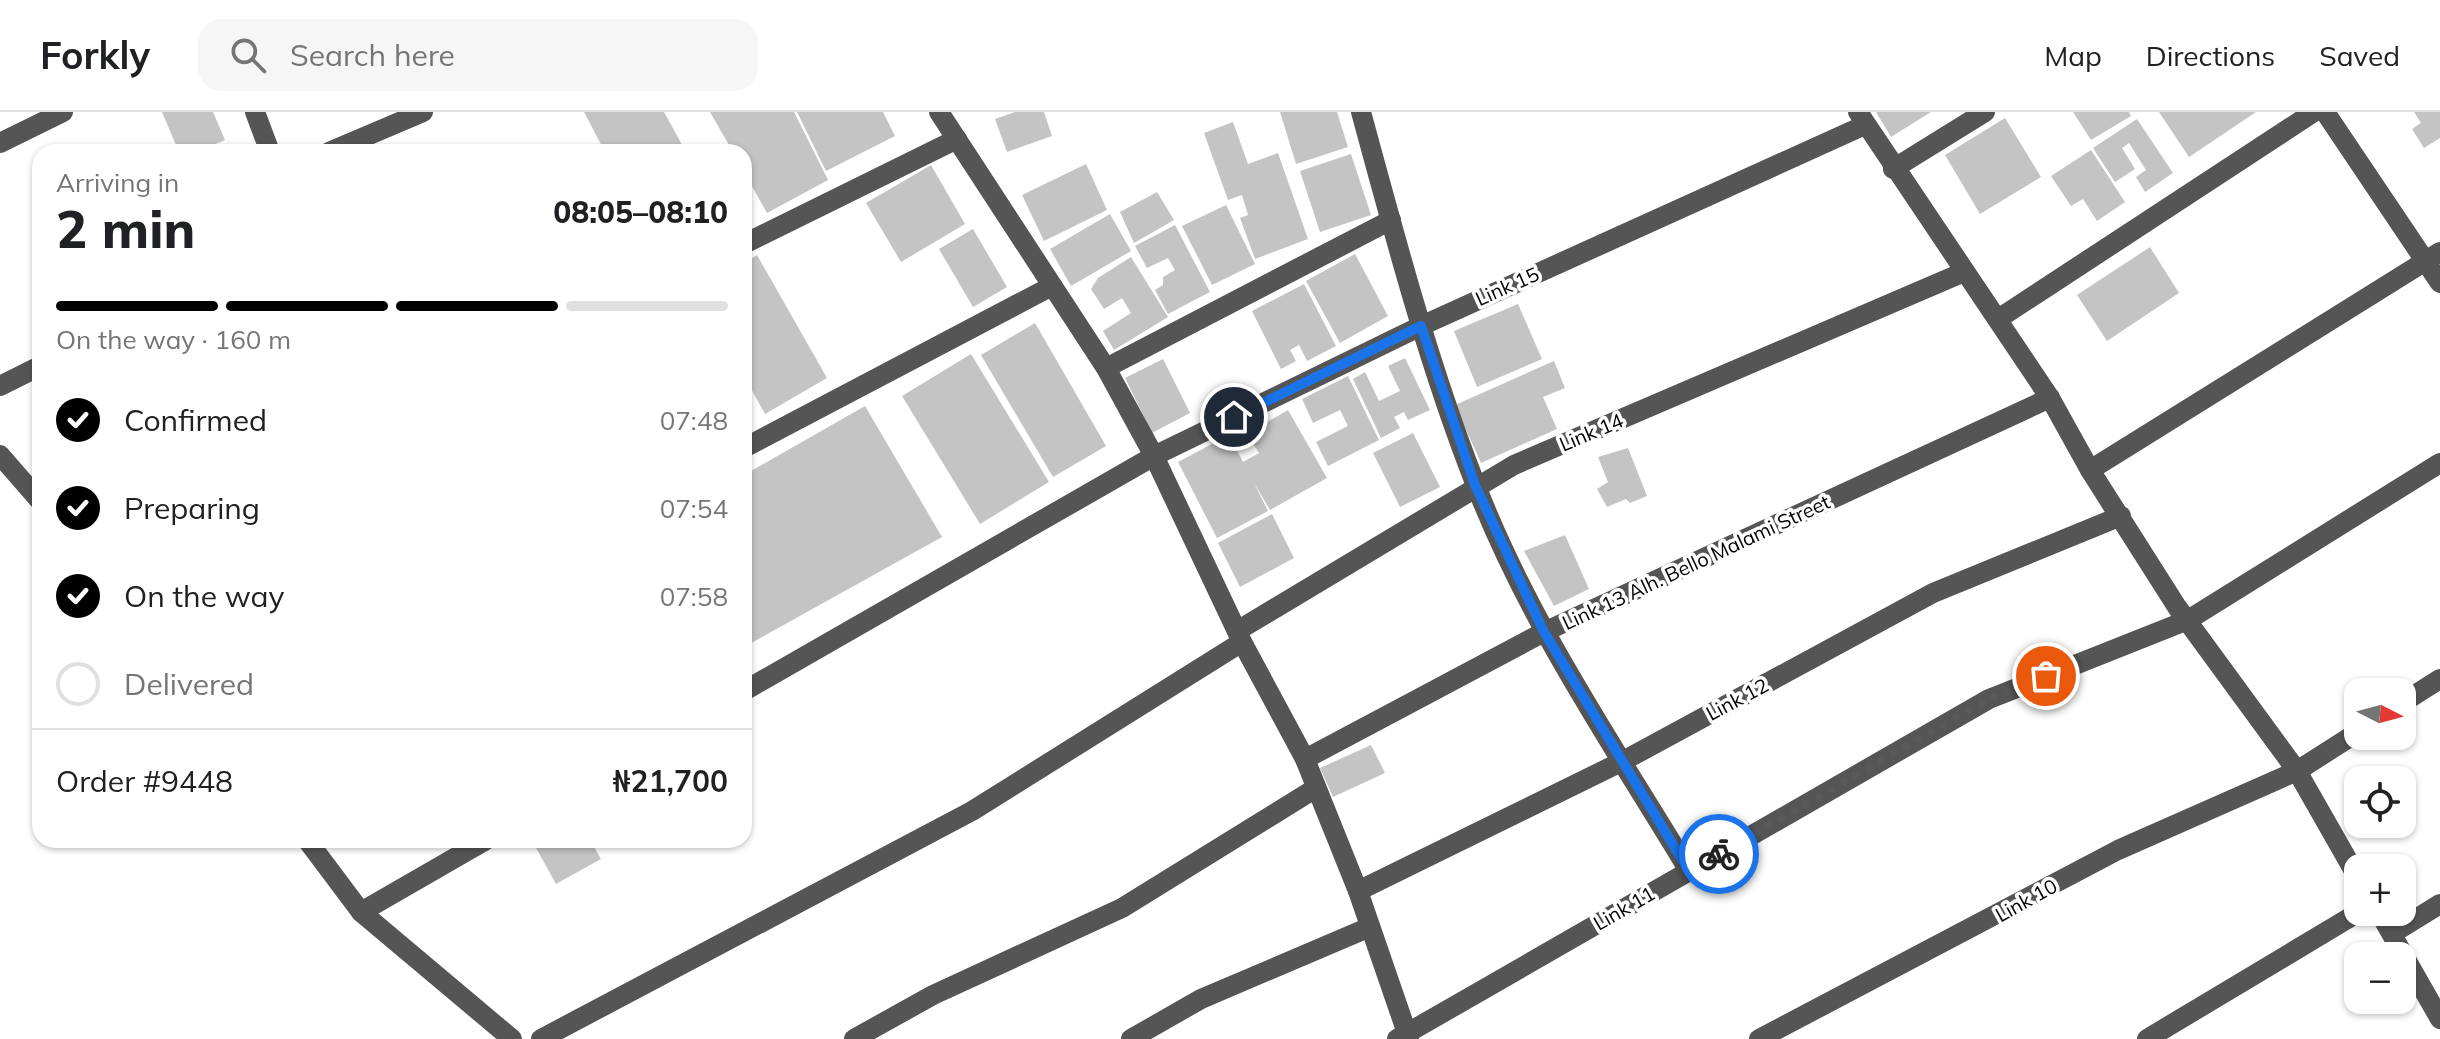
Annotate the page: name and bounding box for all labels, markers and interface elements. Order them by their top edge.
search box [198,19,758,91]
text: Forkly [40,31,150,79]
icon: search [226,33,270,77]
text: Search here [290,36,455,74]
text: Map [2044,38,2102,73]
text: Directions [2146,38,2275,73]
text: Saved [2319,38,2400,73]
text: Arriving in [56,166,179,199]
text: 08:05–08:10 [553,193,728,231]
text: 2 min [56,196,195,261]
street label: Link 15 [1471,261,1543,311]
text: On the way · 160 m [56,323,291,356]
pin [1200,383,1268,451]
icon: home [1212,395,1256,439]
icon: check [56,398,100,442]
text: Confirmed [124,401,267,439]
text: 07:48 [660,404,728,437]
street label: Link 14 [1555,407,1627,457]
icon: check [56,486,100,530]
text: Preparing [124,489,260,527]
street label: Link 13 Alh. Bello Malami Street [1558,489,1834,635]
text: 07:54 [660,492,728,525]
icon: check [56,574,100,618]
text: On the way [124,577,284,615]
text: 07:58 [660,580,728,613]
pin [2012,642,2080,710]
icon: bag [2024,654,2068,698]
text: Delivered [124,665,254,703]
street label: Link 12 [1702,672,1772,726]
north arrow [2344,678,2416,750]
map controls [2344,678,2416,1014]
text: Order #9448 [56,762,233,800]
text: ₦21,700 [613,762,728,800]
button: locate [2344,766,2416,838]
courier [1679,814,1759,894]
icon: bike [1697,832,1741,876]
button: + [2344,854,2416,926]
street label: Link 10 [1991,873,2061,927]
street label: Link 11 [1589,880,1659,936]
button: − [2344,942,2416,1014]

